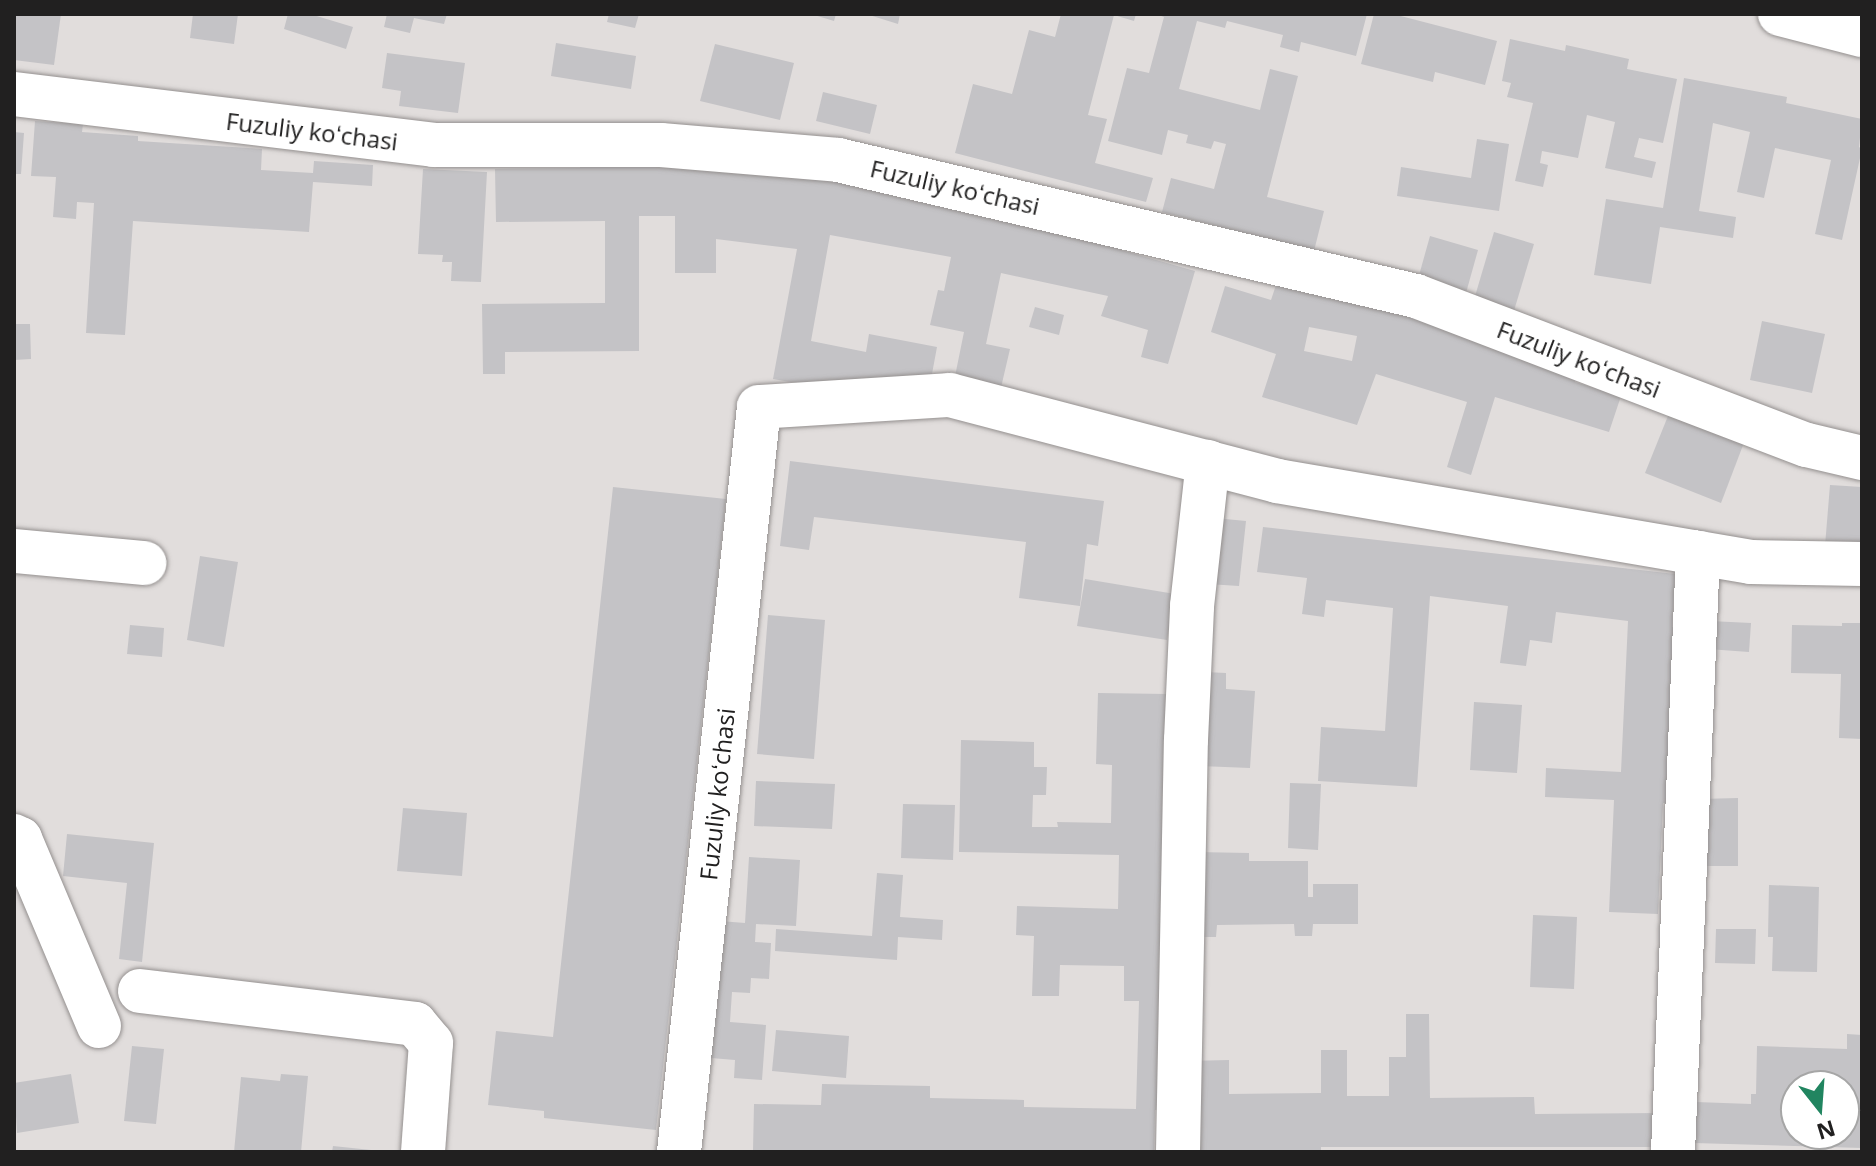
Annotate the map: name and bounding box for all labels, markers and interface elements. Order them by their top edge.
street label: Fuzuliy koʻchasi [224,106,400,156]
street label: Fuzuliy koʻchasi [868,154,1042,220]
street label: Fuzuliy koʻchasi [1493,315,1665,403]
street label: Fuzuliy koʻchasi [694,707,740,881]
north arrow [1780,1070,1860,1150]
text: N [1813,1114,1839,1148]

